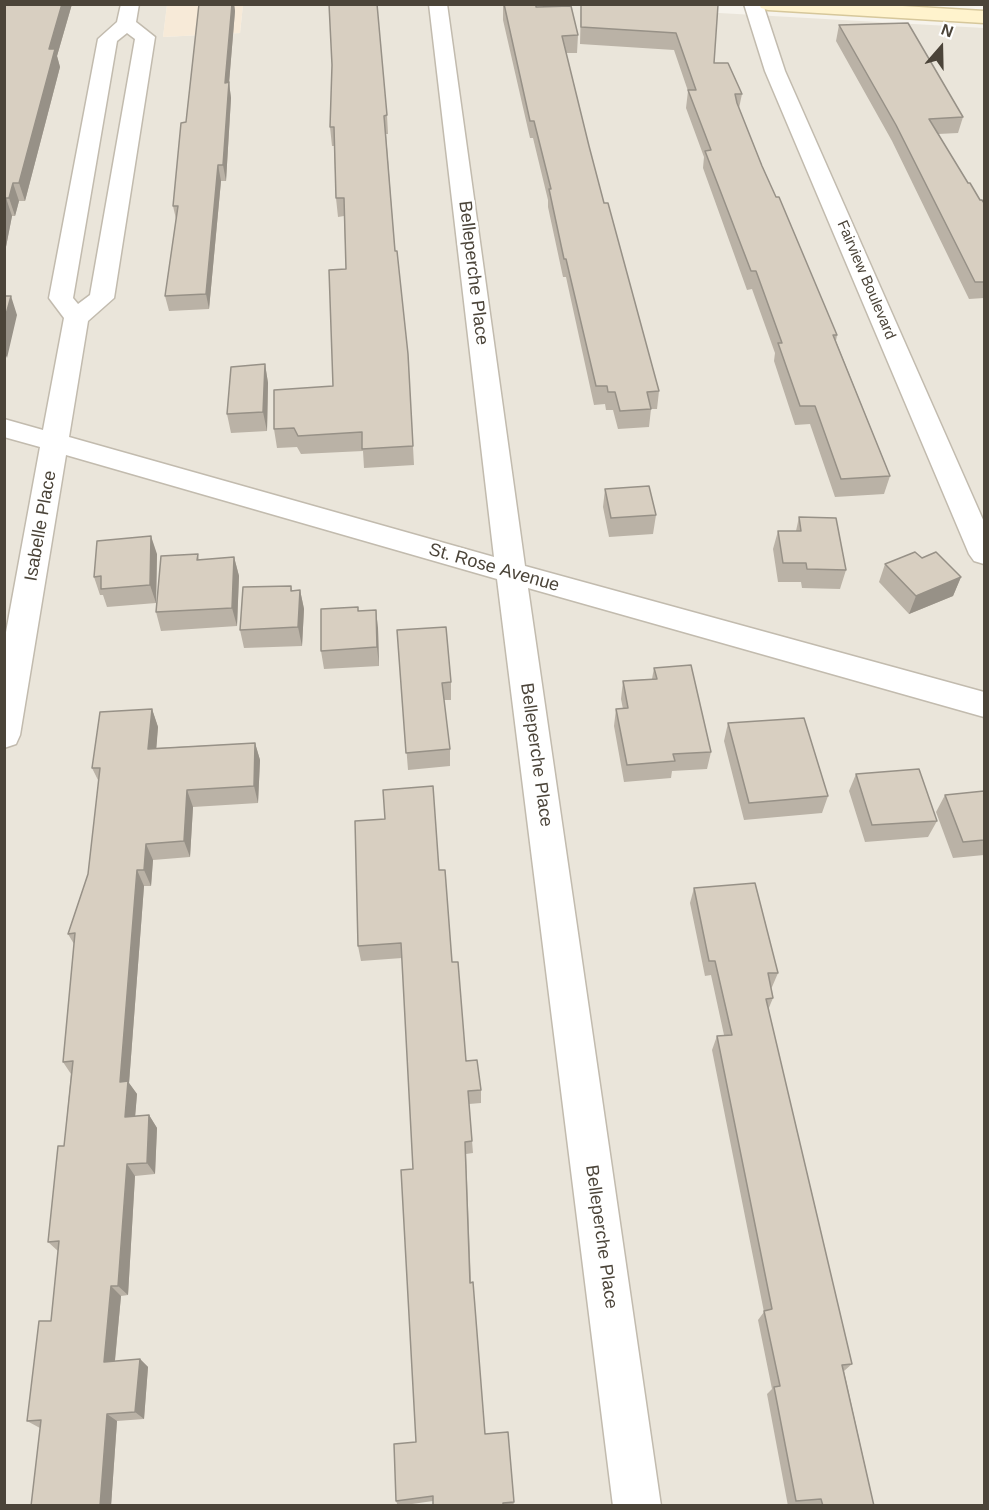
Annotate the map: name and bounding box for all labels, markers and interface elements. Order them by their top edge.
north arrow [911,18,971,78]
text: N [939,21,956,41]
street label: Belleperche Place [453,200,493,346]
street label: Fairview Boulevard [833,218,899,342]
street label: Isabelle Place [21,469,61,583]
street label: St. Rose Avenue [426,539,562,597]
street label: Belleperche Place [515,682,557,828]
street label: Belleperche Place [580,1164,622,1310]

